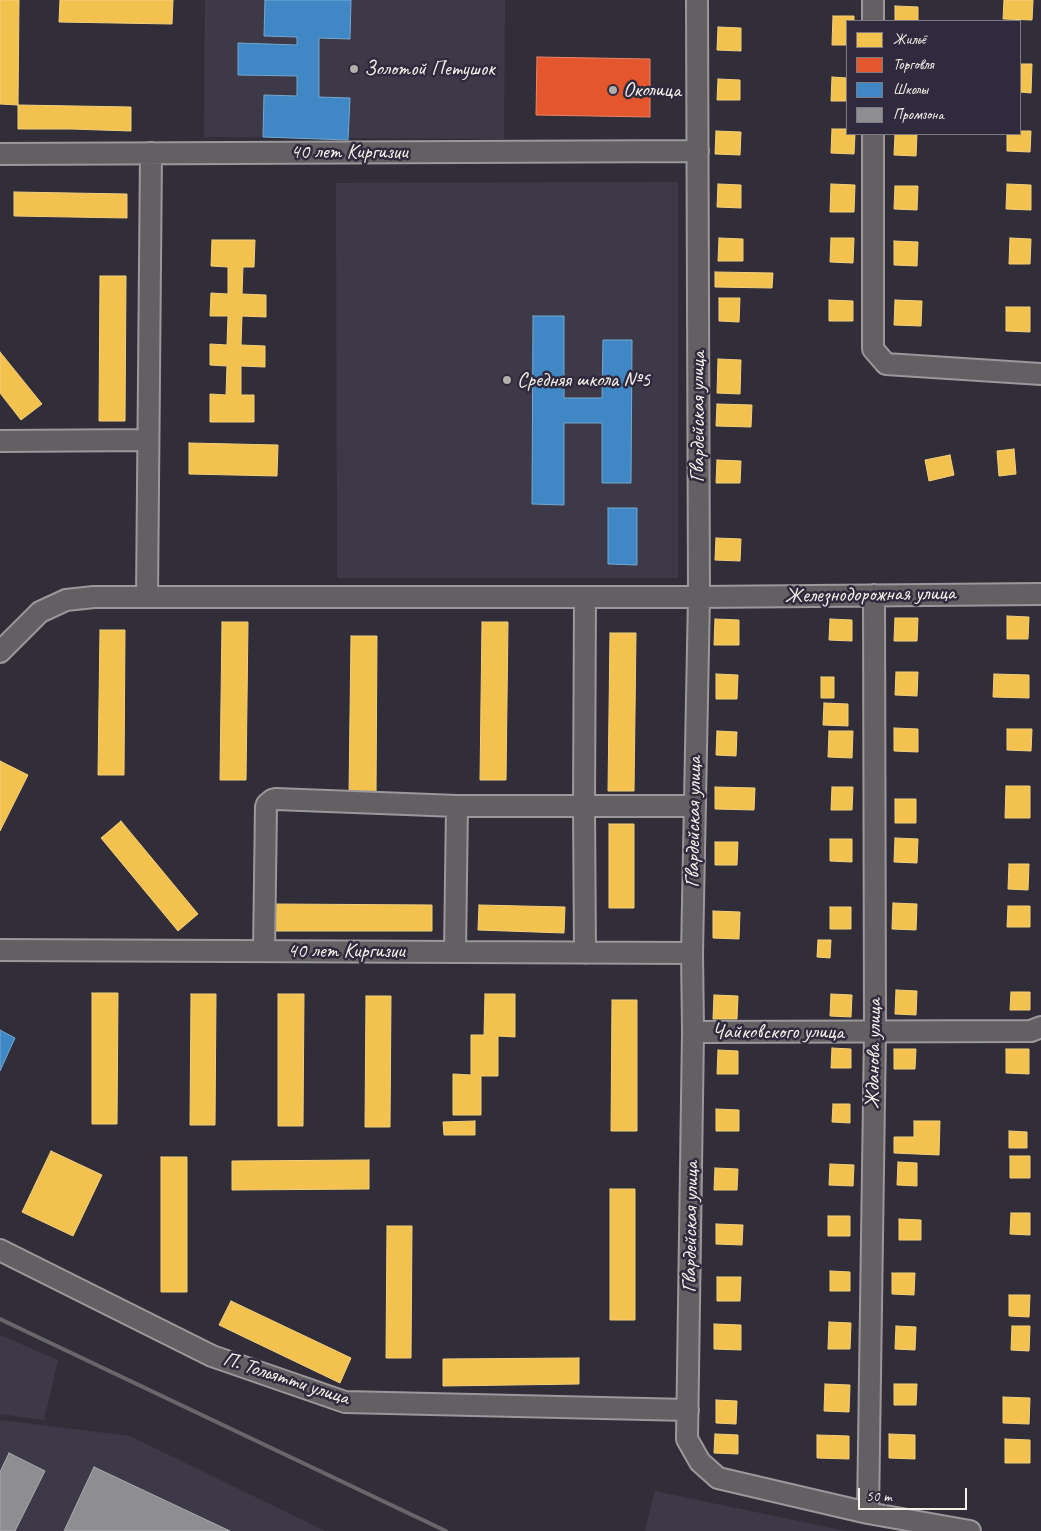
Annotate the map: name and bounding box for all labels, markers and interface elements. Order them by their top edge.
legend [846,20,1021,135]
text: Жильё [893,30,926,49]
text: Торговля [893,55,934,74]
place label: Золотой Петушок [364,56,495,82]
marker: Золотой Петушок [348,63,360,75]
place label: Околица [623,77,681,103]
text: Школы [893,80,928,99]
marker: Околица [607,84,619,96]
text: Промзона [893,105,944,124]
street label: 40 лет Киргизии [290,139,408,165]
street label: Гвардейская улица [685,351,711,483]
place label: Средняя школа №5 [517,367,650,393]
marker: Средняя школа №5 [501,374,513,386]
street label: Железнодорожная улица [784,581,956,609]
street label: Гвардейская улица [680,756,708,888]
street label: 40 лет Киргизии [287,938,405,964]
street label: Жданова улица [860,999,888,1109]
street label: Чайковского улица [712,1019,844,1045]
street label: Гвардейская улица [677,1161,705,1293]
street label: П. Тольятти улица [220,1347,352,1411]
scale bar [861,1478,970,1510]
text: 50 m [866,1487,892,1506]

